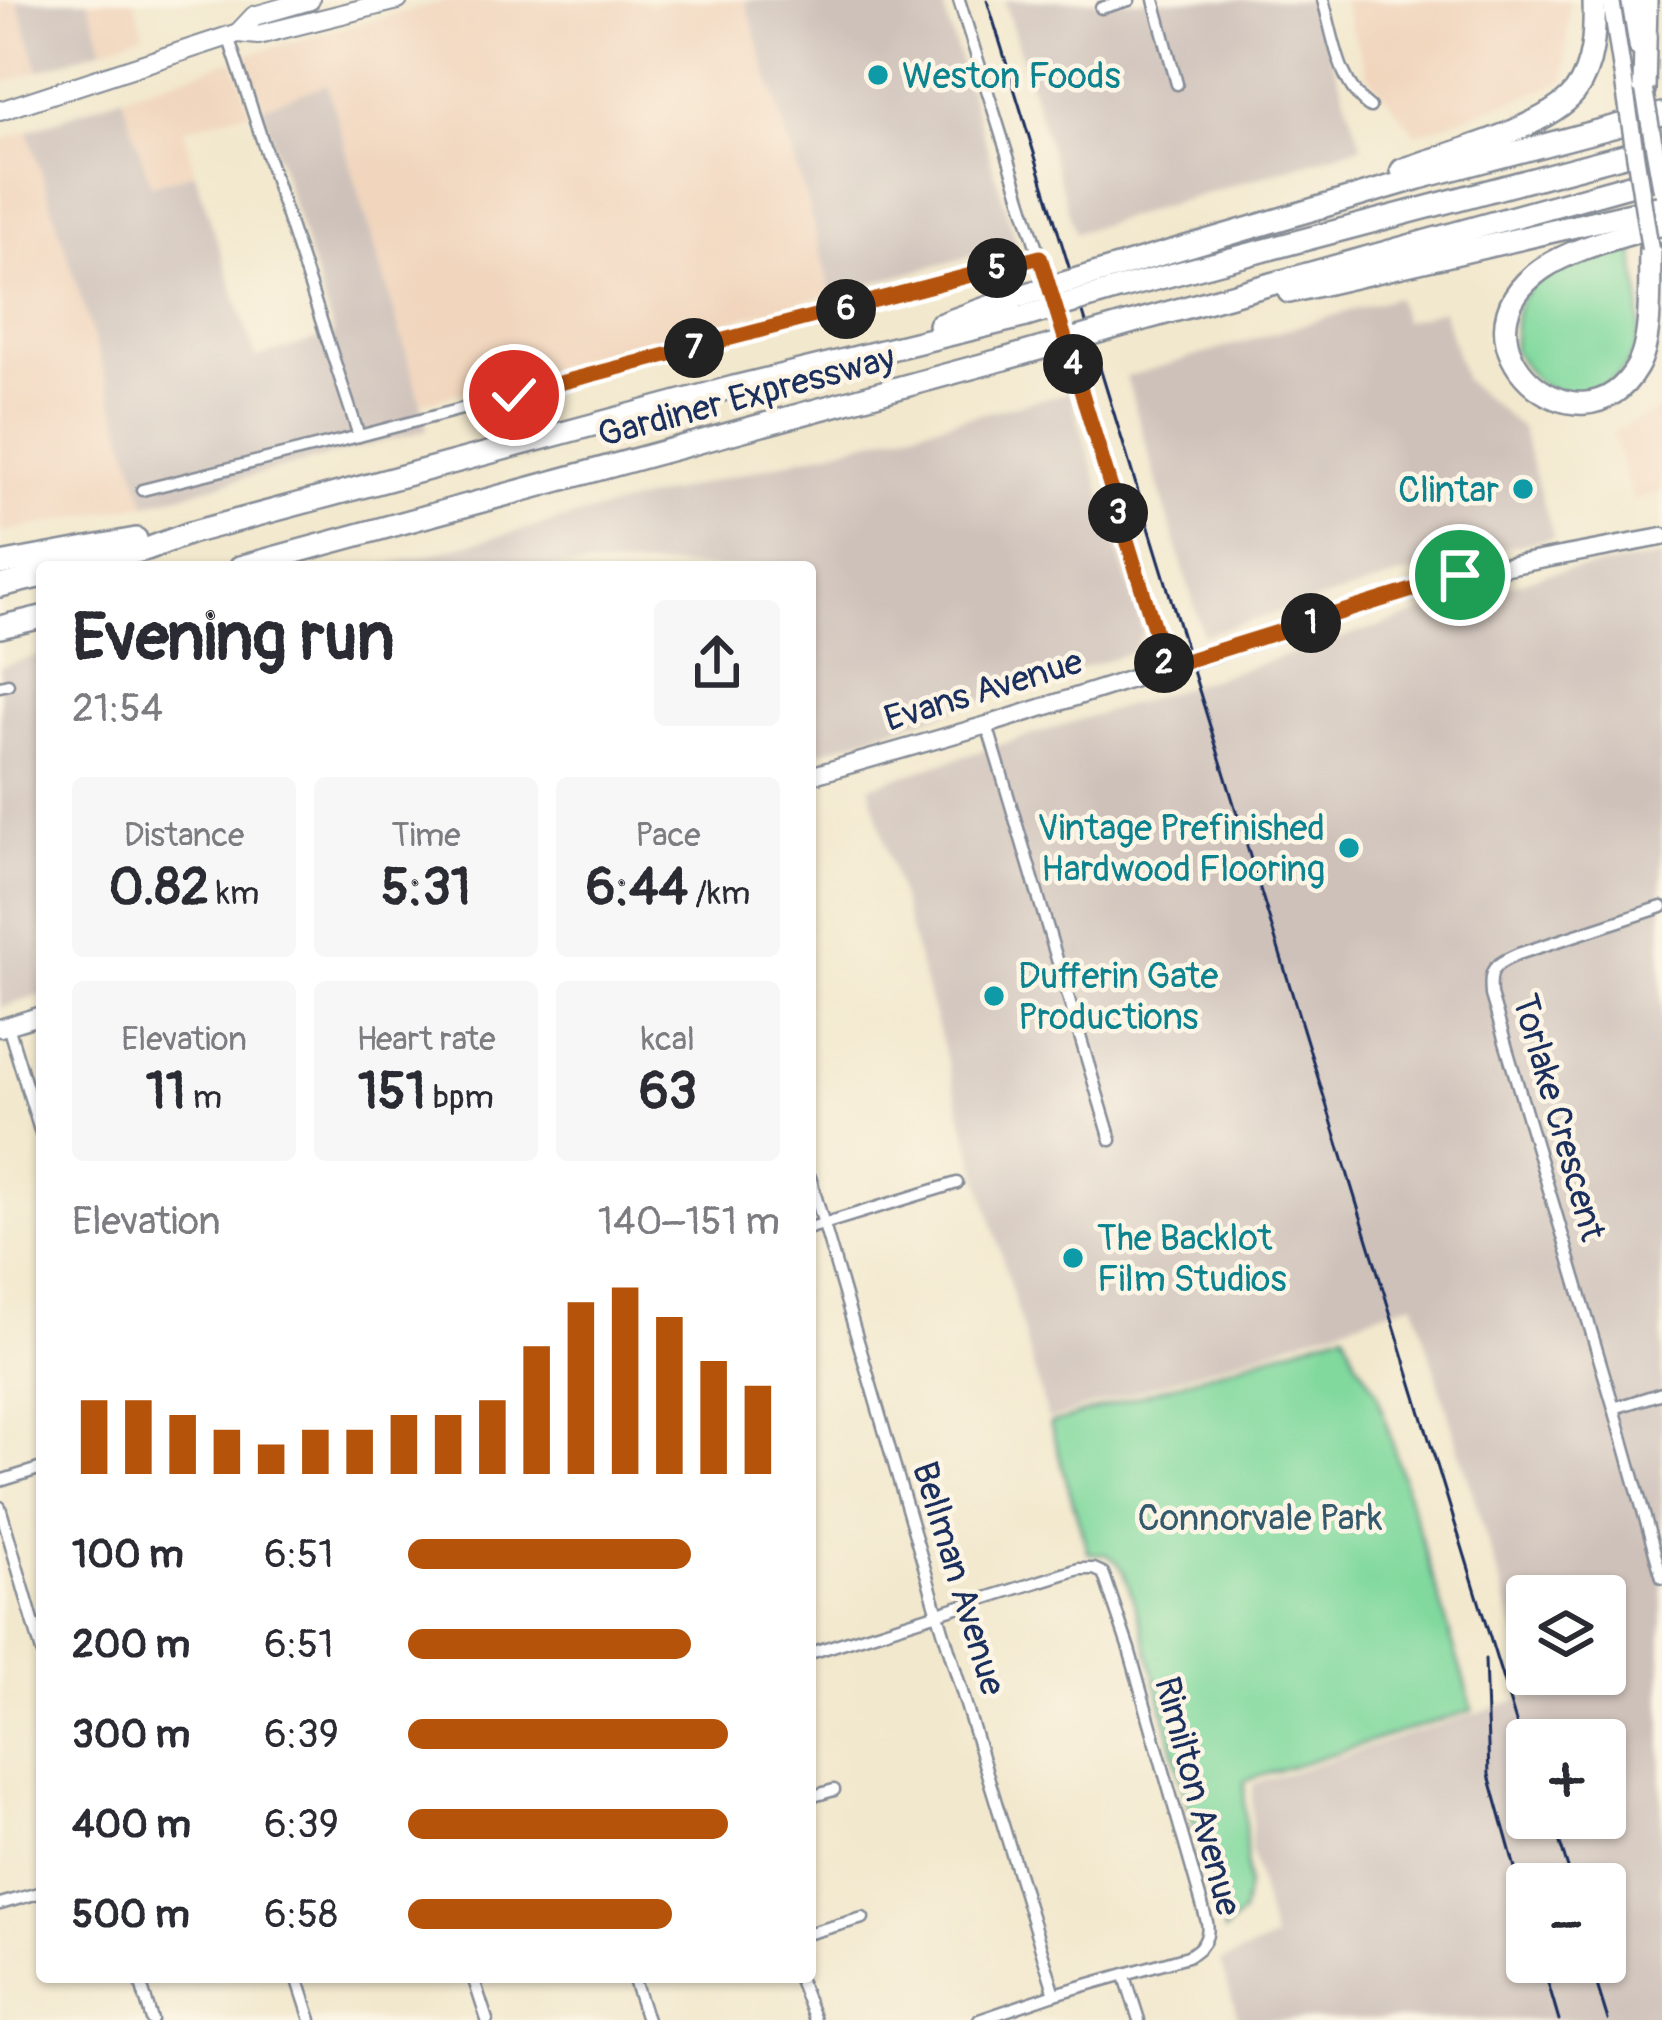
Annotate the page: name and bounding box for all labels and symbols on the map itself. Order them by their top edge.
place label: Weston Foods [902,54,1121,99]
marker: Weston Foods [865,62,891,88]
pin: 5 [967,238,1027,298]
pin: 6 [816,279,876,339]
pin: 7 [664,318,724,378]
pin: 4 [1043,334,1103,394]
street label: Gardiner Expressway [593,335,900,458]
pin [463,344,565,446]
place label: Clintar [1398,468,1499,513]
marker: Clintar [1510,476,1536,502]
pin: 3 [1088,483,1148,543]
pin [1409,524,1511,626]
pin: 1 [1281,593,1341,653]
pin: 2 [1134,633,1194,693]
street label: Evans Avenue [879,639,1088,742]
place label: Vintage Prefinished Hardwood Flooring [1037,806,1325,892]
marker: Vintage Prefinished Hardwood Flooring [1336,835,1362,861]
place label: Dufferin Gate Productions [1018,954,1218,1040]
marker: Dufferin Gate Productions [981,983,1007,1009]
street label: Torlake Crescent [1502,989,1615,1246]
place label: The Backlot Film Studios [1097,1216,1287,1302]
marker: The Backlot Film Studios [1060,1245,1086,1271]
street label: Bellman Avenue [902,1456,1015,1701]
park label: Connorvale Park [1138,1496,1382,1541]
street label: Rimilton Avenue [1144,1672,1251,1921]

